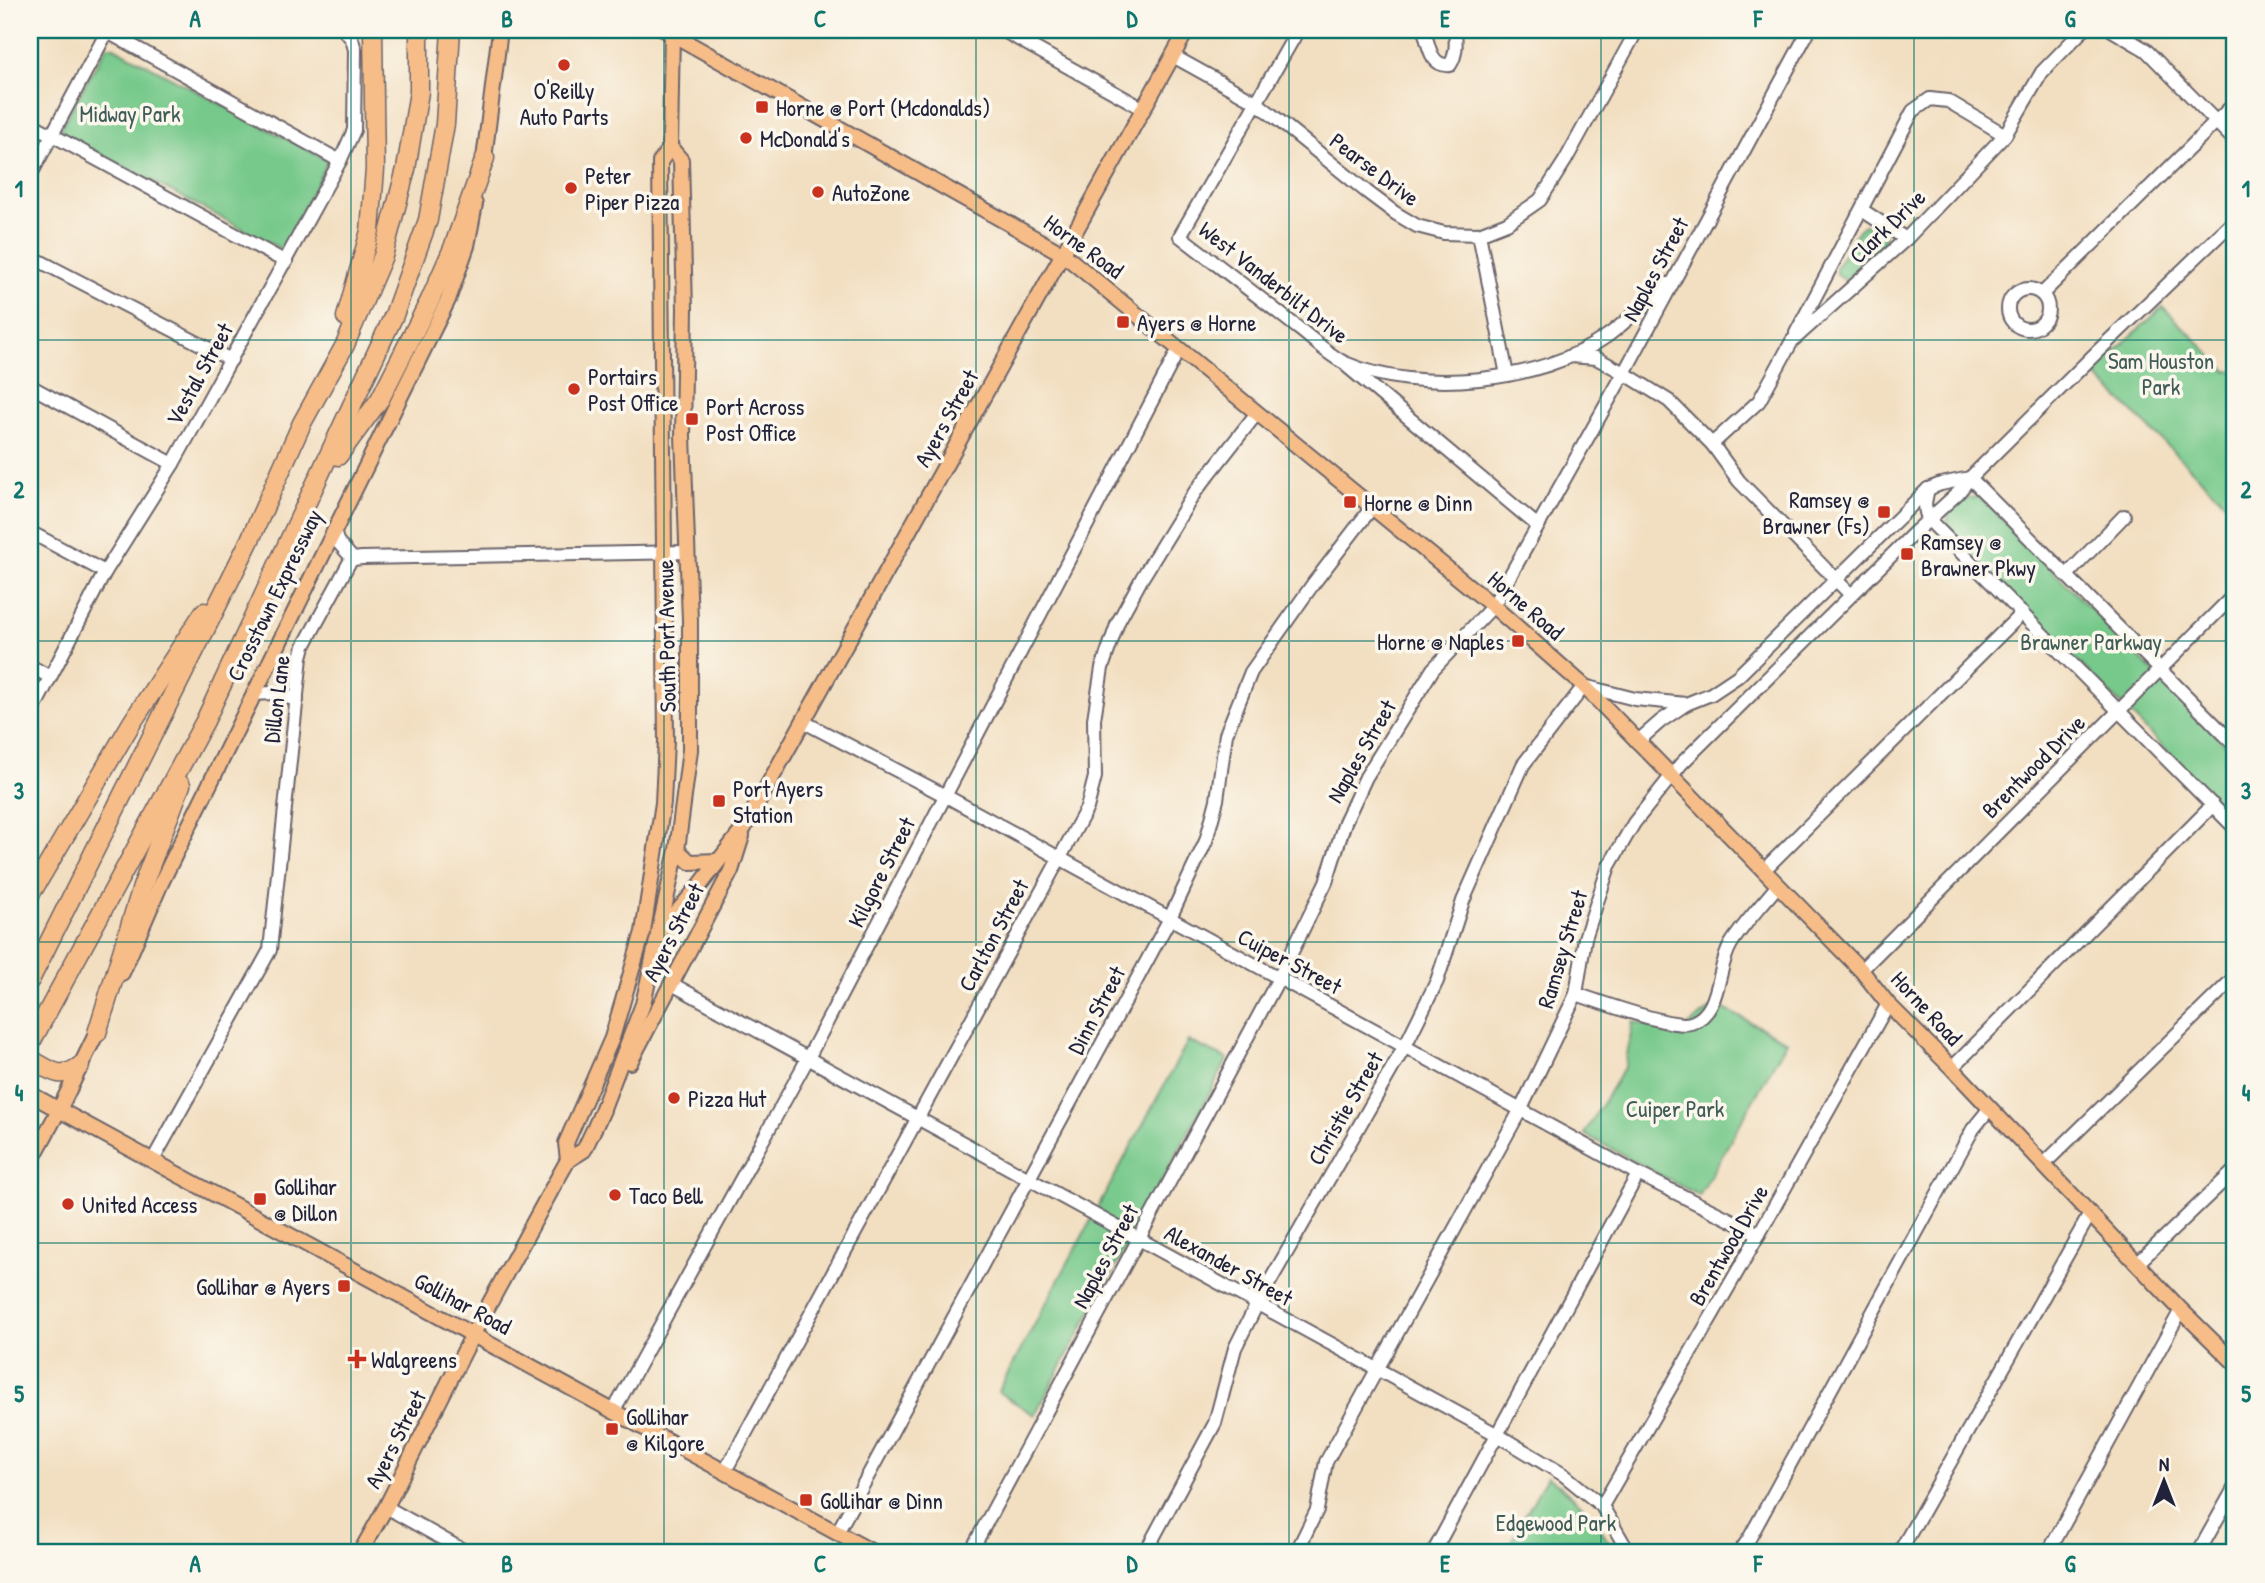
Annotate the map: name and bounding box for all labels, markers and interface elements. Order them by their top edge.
text: A [189,3,201,34]
text: B [501,3,513,34]
text: C [814,3,826,34]
text: D [1127,3,1139,34]
text: E [1440,3,1451,34]
text: F [1753,3,1764,34]
text: G [2064,3,2076,34]
marker: O'Reilly Auto Parts [556,57,572,73]
place label: O'Reilly Auto Parts [520,75,608,132]
place label: Horne @ Port (Mcdonalds) [776,92,990,123]
park label: Midway Park [80,98,181,129]
marker: Horne @ Port (Mcdonalds) [754,99,770,115]
place label: McDonald's [760,123,850,154]
street label: Pearse Drive [1324,125,1426,213]
marker: McDonald's [738,130,754,146]
place label: Peter Piper Pizza [585,160,679,217]
text: 1 [15,173,23,204]
text: 1 [2242,173,2250,204]
place label: AutoZone [832,177,910,208]
marker: Peter Piper Pizza [563,180,579,196]
street label: Clark Drive [1842,182,1932,270]
marker: AutoZone [810,184,826,200]
street label: Horne Road [1038,207,1130,285]
street label: Naples Street [1615,210,1696,327]
street label: West Vanderbilt Drive [1193,214,1355,350]
place label: Ayers @ Horne [1137,307,1257,338]
marker: Ayers @ Horne [1115,314,1131,330]
street label: Vestal Street [158,316,240,431]
park label: Sam Houston Park [2108,345,2214,402]
place label: Portairs Post Office [588,361,678,418]
street label: Ayers Street [907,363,986,472]
marker: Portairs Post Office [566,381,582,397]
place label: Port Across Post Office [706,391,805,448]
marker: Port Across Post Office [684,411,700,427]
text: 2 [14,474,25,505]
text: 2 [2241,474,2252,505]
place label: Ramsey @ Brawner (Fs) [1763,484,1870,541]
place label: Horne @ Dinn [1364,487,1473,518]
marker: Horne @ Dinn [1342,494,1358,510]
street label: Crosstown Expressway [219,504,329,686]
marker: Ramsey @ Brawner (Fs) [1876,504,1892,520]
place label: Ramsey @ Brawner Pkwy [1921,526,2036,583]
marker: Ramsey @ Brawner Pkwy [1899,546,1915,562]
street label: South Port Avenue [649,559,683,713]
street label: Horne Road [1481,563,1571,647]
place label: Horne @ Naples [1377,626,1504,657]
park label: Brawner Parkway [2020,626,2162,657]
marker: Horne @ Naples [1510,633,1526,649]
street label: Dillon Lane [255,653,297,745]
street label: Naples Street [1319,693,1403,808]
street label: Brentwood Drive [1974,707,2092,825]
place label: Port Ayers Station [733,773,823,830]
text: 3 [14,775,24,806]
text: 3 [2241,775,2251,806]
marker: Port Ayers Station [711,793,727,809]
street label: Kilgore Street [840,811,922,932]
street label: Carlton Street [950,872,1036,997]
street label: Ayers Street [635,876,712,987]
street label: Ramsey Street [1529,885,1595,1012]
street label: Cuiper Street [1233,921,1348,1002]
street label: Dinn Street [1060,960,1133,1060]
street label: Horne Road [1884,964,1970,1052]
street label: Christie Street [1300,1045,1391,1170]
text: 4 [15,1077,24,1108]
text: 4 [2242,1077,2251,1108]
place label: Pizza Hut [688,1083,767,1114]
marker: Pizza Hut [666,1090,682,1106]
park label: Cuiper Park [1626,1093,1725,1124]
place label: Gollihar @ Dillon [274,1171,338,1228]
street label: Brentwood Drive [1681,1179,1775,1311]
place label: Taco Bell [629,1180,704,1211]
marker: Taco Bell [607,1187,623,1203]
place label: United Access [82,1189,198,1220]
marker: Gollihar @ Dillon [252,1191,268,1207]
marker: United Access [60,1196,76,1212]
street label: Naples Street [1065,1197,1146,1314]
street label: Alexander Street [1159,1217,1300,1314]
street label: Gollihar Road [409,1264,517,1342]
place label: Gollihar @ Ayers [196,1271,330,1302]
marker: Gollihar @ Ayers [336,1278,352,1294]
place label: Walgreens [371,1344,457,1375]
marker: Walgreens [349,1351,365,1367]
text: 5 [14,1378,24,1409]
text: 5 [2241,1378,2251,1409]
street label: Ayers Street [357,1383,434,1494]
place label: Gollihar @ Kilgore [626,1401,705,1458]
marker: Gollihar @ Kilgore [604,1421,620,1437]
north arrow [2128,1446,2198,1516]
text: N [2159,1451,2169,1477]
place label: Gollihar @ Dinn [820,1485,943,1516]
marker: Gollihar @ Dinn [798,1492,814,1508]
park label: Edgewood Park [1496,1507,1617,1538]
text: A [189,1548,201,1579]
text: B [501,1548,513,1579]
text: C [814,1548,826,1579]
text: D [1127,1548,1139,1579]
text: E [1440,1548,1451,1579]
text: F [1753,1548,1764,1579]
text: G [2064,1548,2076,1579]

